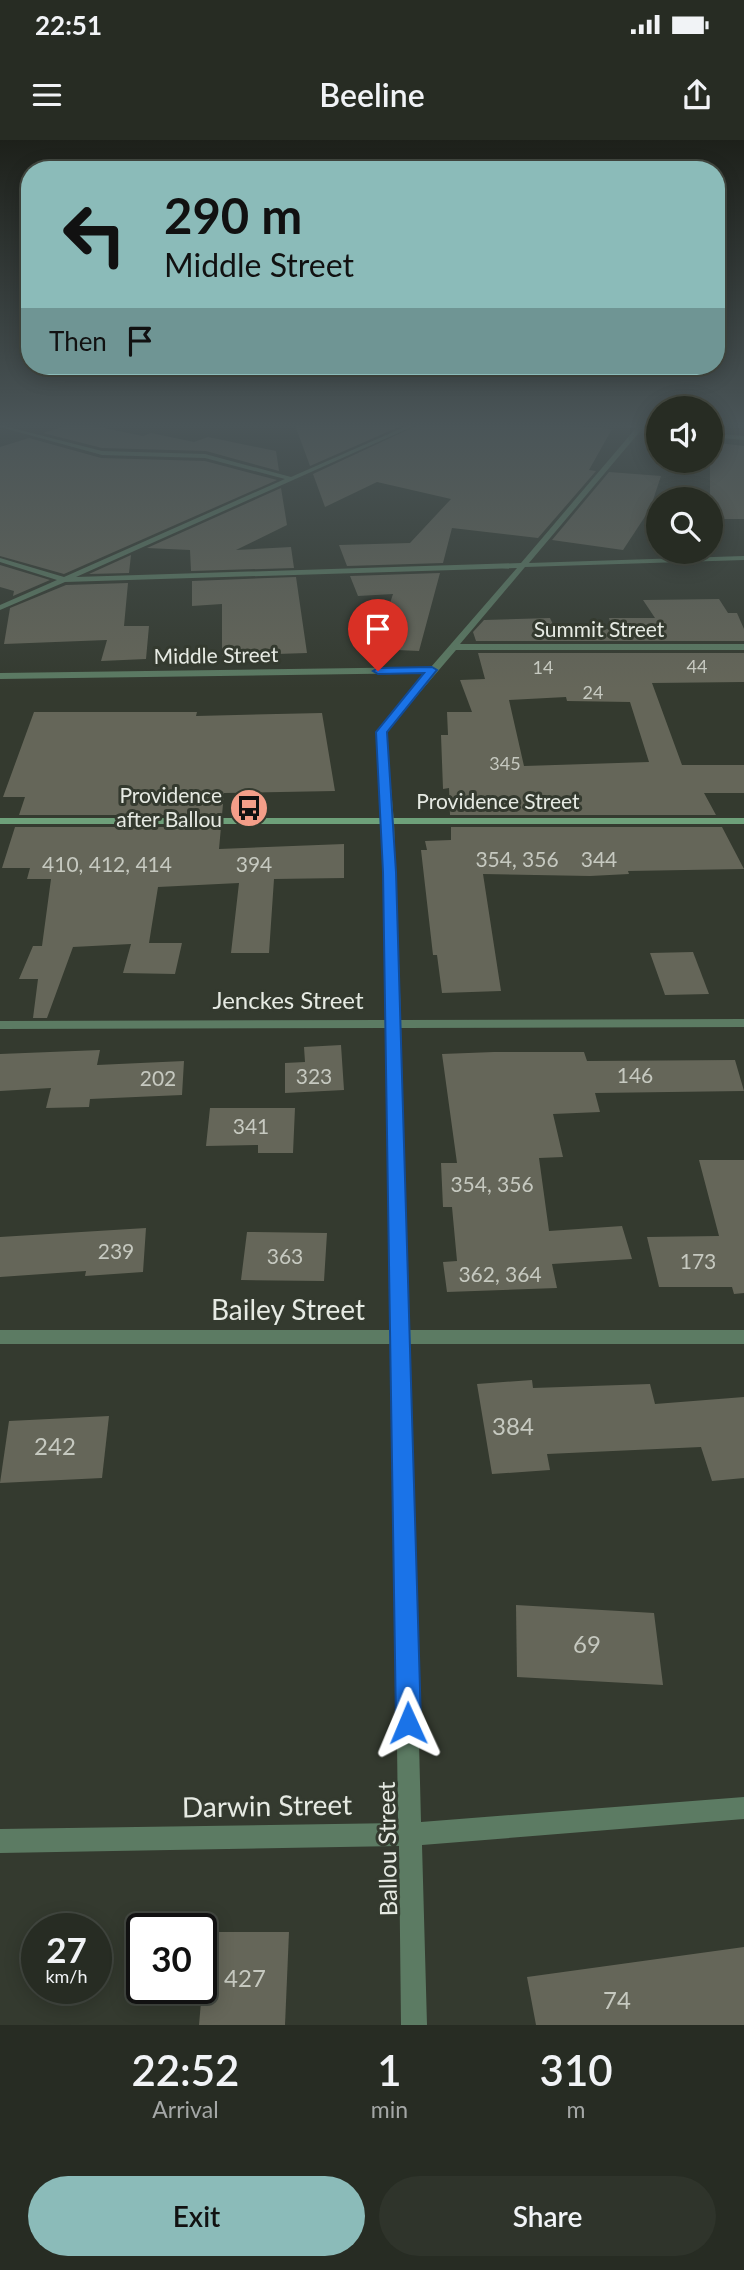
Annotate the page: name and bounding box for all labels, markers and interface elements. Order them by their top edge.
text: 22:51 [35,9,102,41]
text: Beeline [319,75,425,114]
icon: menu [28,76,66,114]
icon: share [678,76,716,114]
text: 290 m [164,186,302,244]
icon: left [49,189,140,280]
text: Middle Street [164,245,354,284]
icon: arrive [121,322,159,360]
text: Then [49,325,107,357]
map controls [646,396,723,564]
button: sound [646,396,723,473]
button: search [646,487,723,564]
pin [348,599,408,671]
icon: arrive [359,610,397,648]
street label: Summit Street [534,616,665,641]
street label: Middle Street [153,641,279,668]
house number: 44 [687,655,707,677]
house number: 14 [533,656,553,678]
house number: 24 [583,681,603,703]
house number: 345 [489,752,521,774]
place label: Providence after Ballou [116,782,222,831]
bus stop icon: Providence after Ballou [228,787,270,829]
street label: Providence Street [416,788,580,813]
house number: 354, 356 [475,846,559,871]
house number: 344 [581,846,617,871]
house number: 410, 412, 414 [42,851,172,876]
house number: 394 [236,851,272,876]
street label: Jenckes Street [212,985,364,1014]
house number: 146 [617,1062,653,1087]
house number: 323 [296,1063,332,1088]
house number: 202 [140,1065,176,1090]
house number: 341 [233,1113,269,1138]
house number: 354, 356 [450,1171,534,1196]
house number: 239 [98,1238,134,1263]
house number: 363 [267,1243,303,1268]
house number: 173 [680,1248,716,1273]
house number: 362, 364 [458,1261,542,1286]
street label: Bailey Street [211,1292,365,1326]
house number: 384 [492,1411,534,1440]
house number: 242 [34,1431,76,1460]
house number: 69 [573,1629,601,1658]
position arrow [371,1686,445,1760]
street label: Ballou Street [371,1781,402,1917]
street label: Darwin Street [182,1787,352,1823]
speed limit sign: 30 [126,1913,217,2004]
text: 27 [46,1928,87,1970]
house number: 427 [224,1963,266,1992]
text: km/h [45,1965,88,1987]
house number: 74 [603,1985,631,2014]
text: 22:52 [131,2045,239,2095]
text: 1 [377,2045,402,2095]
text: 310 [540,2045,613,2095]
text: Arrival [152,2095,219,2123]
text: min [371,2095,408,2123]
text: m [567,2095,586,2123]
button: Exit [28,2176,365,2256]
button: Share [379,2176,716,2256]

